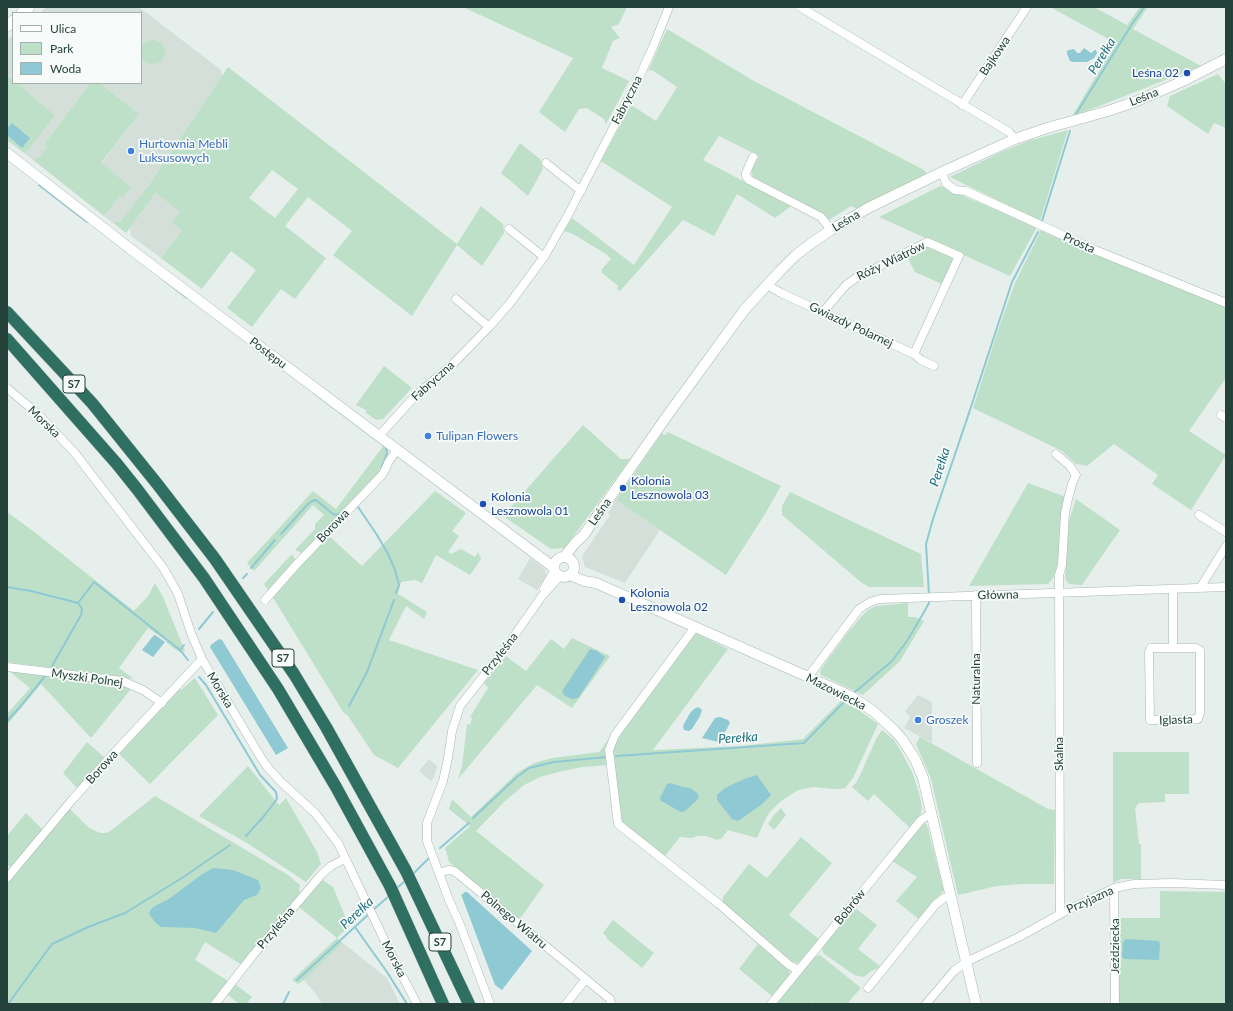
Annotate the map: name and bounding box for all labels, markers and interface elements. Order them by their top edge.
legend [12,12,142,84]
text: Ulica [50,21,76,36]
street label: Bajkowa [977,34,1013,78]
water label: Perełka [1085,35,1119,77]
text: Park [50,41,73,56]
text: Woda [50,61,81,76]
place label: Leśna 02 [1132,66,1179,80]
marker: Leśna 02 [1182,68,1192,78]
street label: Fabryczna [609,73,645,127]
street label: Leśna [1127,85,1161,109]
place label: Hurtownia Mebli Luksusowych [139,137,228,165]
marker: Hurtownia Mebli Luksusowych [126,146,136,156]
street label: Leśna [829,207,863,235]
street label: Prosta [1061,230,1097,256]
street label: Róży Wiatrów [854,238,928,284]
street label: Gwiazdy Polarnej [807,299,895,351]
street label: Postępu [247,334,289,372]
street label: Fabryczna [409,358,457,404]
road number: S7 [63,375,85,393]
street label: Morska [25,403,63,441]
place label: Tulipan Flowers [436,429,518,443]
marker: Tulipan Flowers [423,431,433,441]
water label: Perełka [926,446,954,488]
place label: Kolonia Lesznowola 03 [631,474,709,502]
marker: Kolonia Lesznowola 03 [618,483,628,493]
place label: Kolonia Lesznowola 01 [491,490,569,518]
street label: Leśna [586,496,614,528]
marker: Kolonia Lesznowola 01 [478,499,488,509]
street label: Borowa [314,506,352,546]
place label: Kolonia Lesznowola 02 [630,586,708,614]
street label: Główna [977,587,1019,603]
marker: Kolonia Lesznowola 02 [617,595,627,605]
street label: Przyleśna [479,630,521,678]
road number: S7 [272,649,294,667]
street label: Naturalna [969,653,983,705]
street label: Myszki Polnej [50,666,124,690]
street label: Morska [204,669,236,711]
street label: Mazowiecka [804,671,868,713]
street label: Iglasta [1159,712,1193,728]
place label: Groszek [926,713,969,727]
marker: Groszek [913,715,923,725]
water label: Perełka [718,729,758,747]
street label: Skalna [1052,737,1066,771]
street label: Borowa [83,747,121,787]
street label: Przyjazna [1064,883,1116,917]
street label: Bobrów [831,886,869,928]
street label: Polnego Wiatru [478,888,550,952]
water label: Perełka [337,894,377,932]
street label: Przyleśna [254,904,298,952]
street label: Jeździecka [1108,918,1122,974]
road number: S7 [429,933,451,951]
street label: Morska [379,938,409,980]

